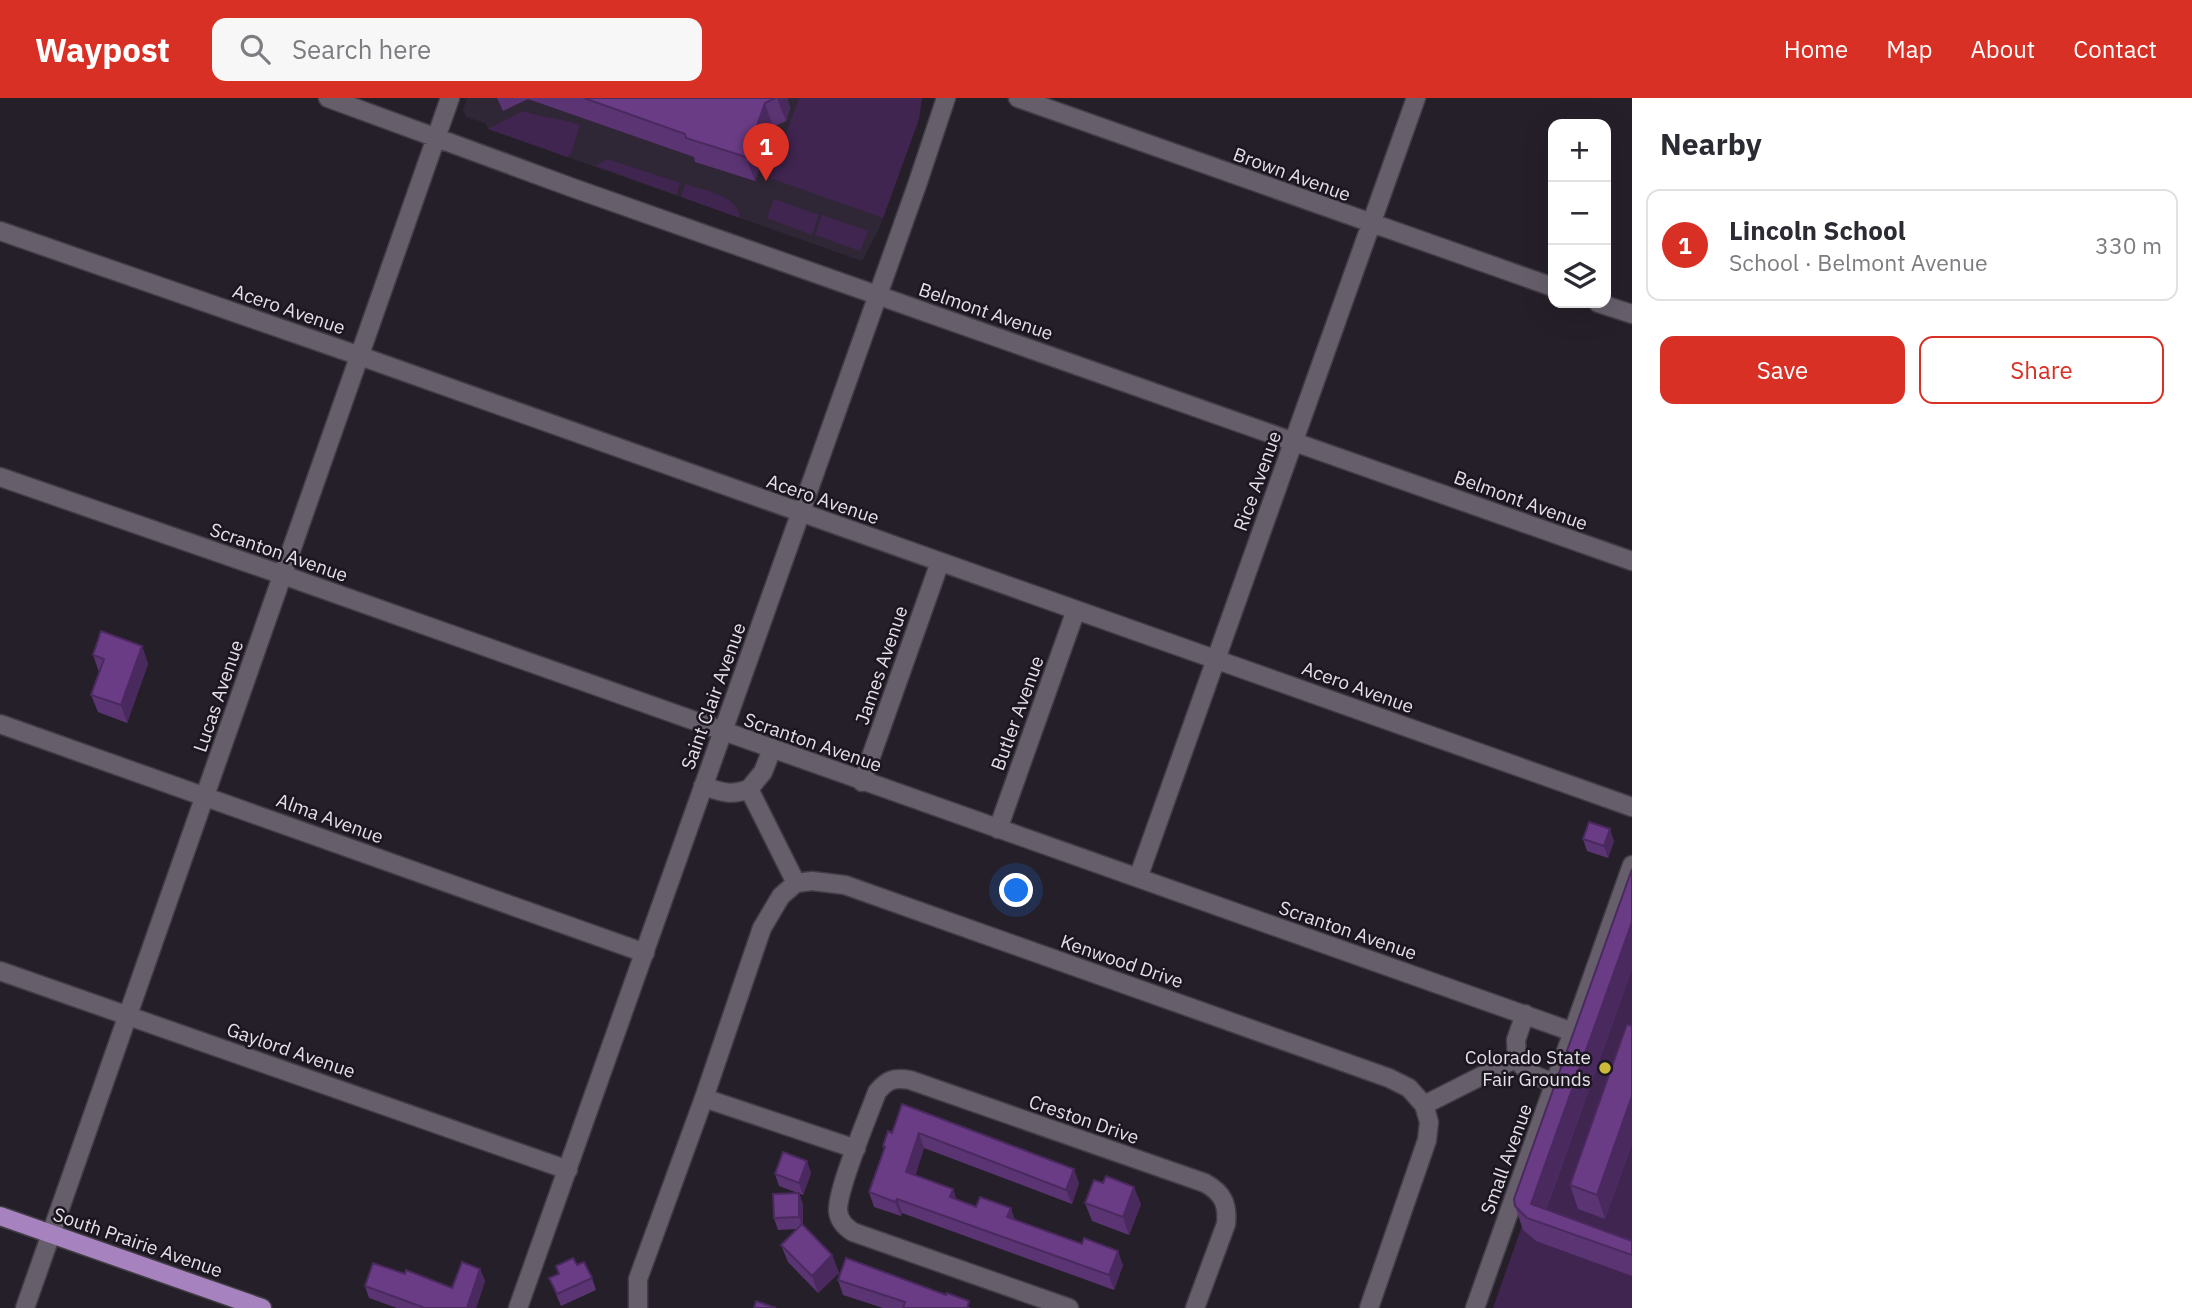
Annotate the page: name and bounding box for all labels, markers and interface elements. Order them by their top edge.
search box [212,18,702,81]
text: Waypost [35,28,170,71]
icon: search [236,30,274,68]
text: Search here [292,32,431,66]
text: Home [1784,33,1848,65]
text: Map [1886,33,1932,65]
text: About [1970,33,2035,65]
text: Contact [2073,33,2157,65]
map controls [1548,119,1611,308]
button: + [1548,119,1611,182]
pin: 1 [743,123,789,181]
text: Nearby [1660,124,1762,163]
street label: Brown Avenue [1230,142,1354,206]
button: − [1548,182,1611,245]
text: Lincoln School [1729,213,1906,247]
text: 1 [1678,230,1692,260]
text: 330 m [2095,230,2162,260]
button: layers [1548,245,1611,308]
text: School · Belmont Avenue [1729,247,1988,277]
street label: Belmont Avenue [916,277,1056,345]
street label: Acero Avenue [230,279,348,339]
button: Save [1660,336,1905,404]
button: Share [1919,336,2164,404]
street label: Rice Avenue [1228,428,1286,534]
street label: Belmont Avenue [1451,465,1591,535]
street label: Acero Avenue [764,469,882,529]
street label: Scranton Avenue [207,517,351,587]
street label: James Avenue [849,602,913,728]
street label: Saint Clair Avenue [675,619,751,773]
street label: Lucas Avenue [188,637,248,755]
street label: Butler Avenue [985,652,1049,774]
street label: Acero Avenue [1299,656,1417,718]
street label: Scranton Avenue [741,707,885,777]
street label: Alma Avenue [273,788,387,848]
your location [999,873,1033,907]
street label: Scranton Avenue [1276,895,1420,965]
street label: Kenwood Drive [1058,929,1186,993]
street label: Gaylord Avenue [224,1017,358,1083]
place label: Colorado State Fair Grounds [1465,1045,1591,1091]
marker: Colorado State Fair Grounds [1597,1060,1613,1076]
street label: Creston Drive [1026,1089,1142,1149]
street label: Small Avenue [1475,1100,1537,1218]
street label: South Prairie Avenue [50,1202,226,1282]

